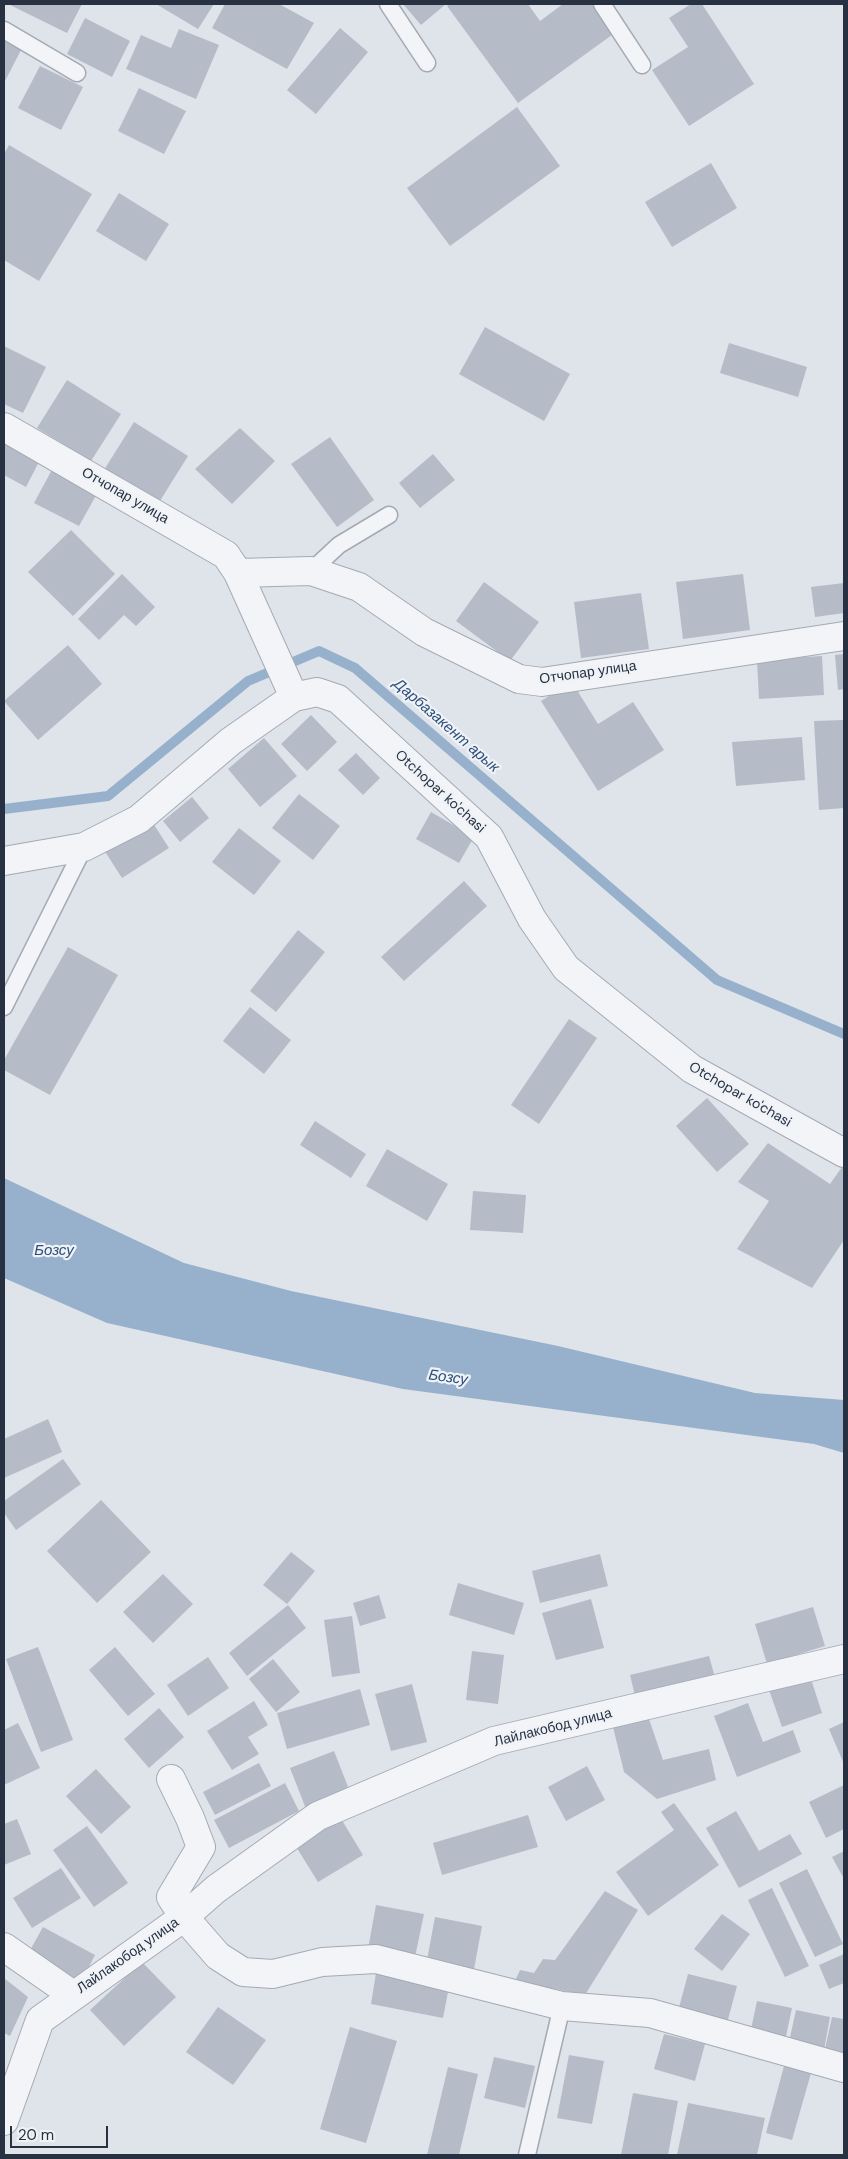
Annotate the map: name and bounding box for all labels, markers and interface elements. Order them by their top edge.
street label: Отчопар улица [78,464,172,528]
street label: Отчопар улица [538,658,638,688]
water label: Дарбазакент арык [390,675,502,777]
street label: Otchopar ko'chasi [391,747,489,837]
street label: Otchopar ko'chasi [686,1059,794,1131]
water label: Бозсу [34,1242,74,1260]
water label: Бозсу [427,1366,469,1390]
street label: Лайлакобод улица [492,1705,614,1751]
street label: Лайлакобод улица [74,1915,182,1997]
scale bar [12,2116,110,2148]
text: 20 m [18,2125,54,2145]

